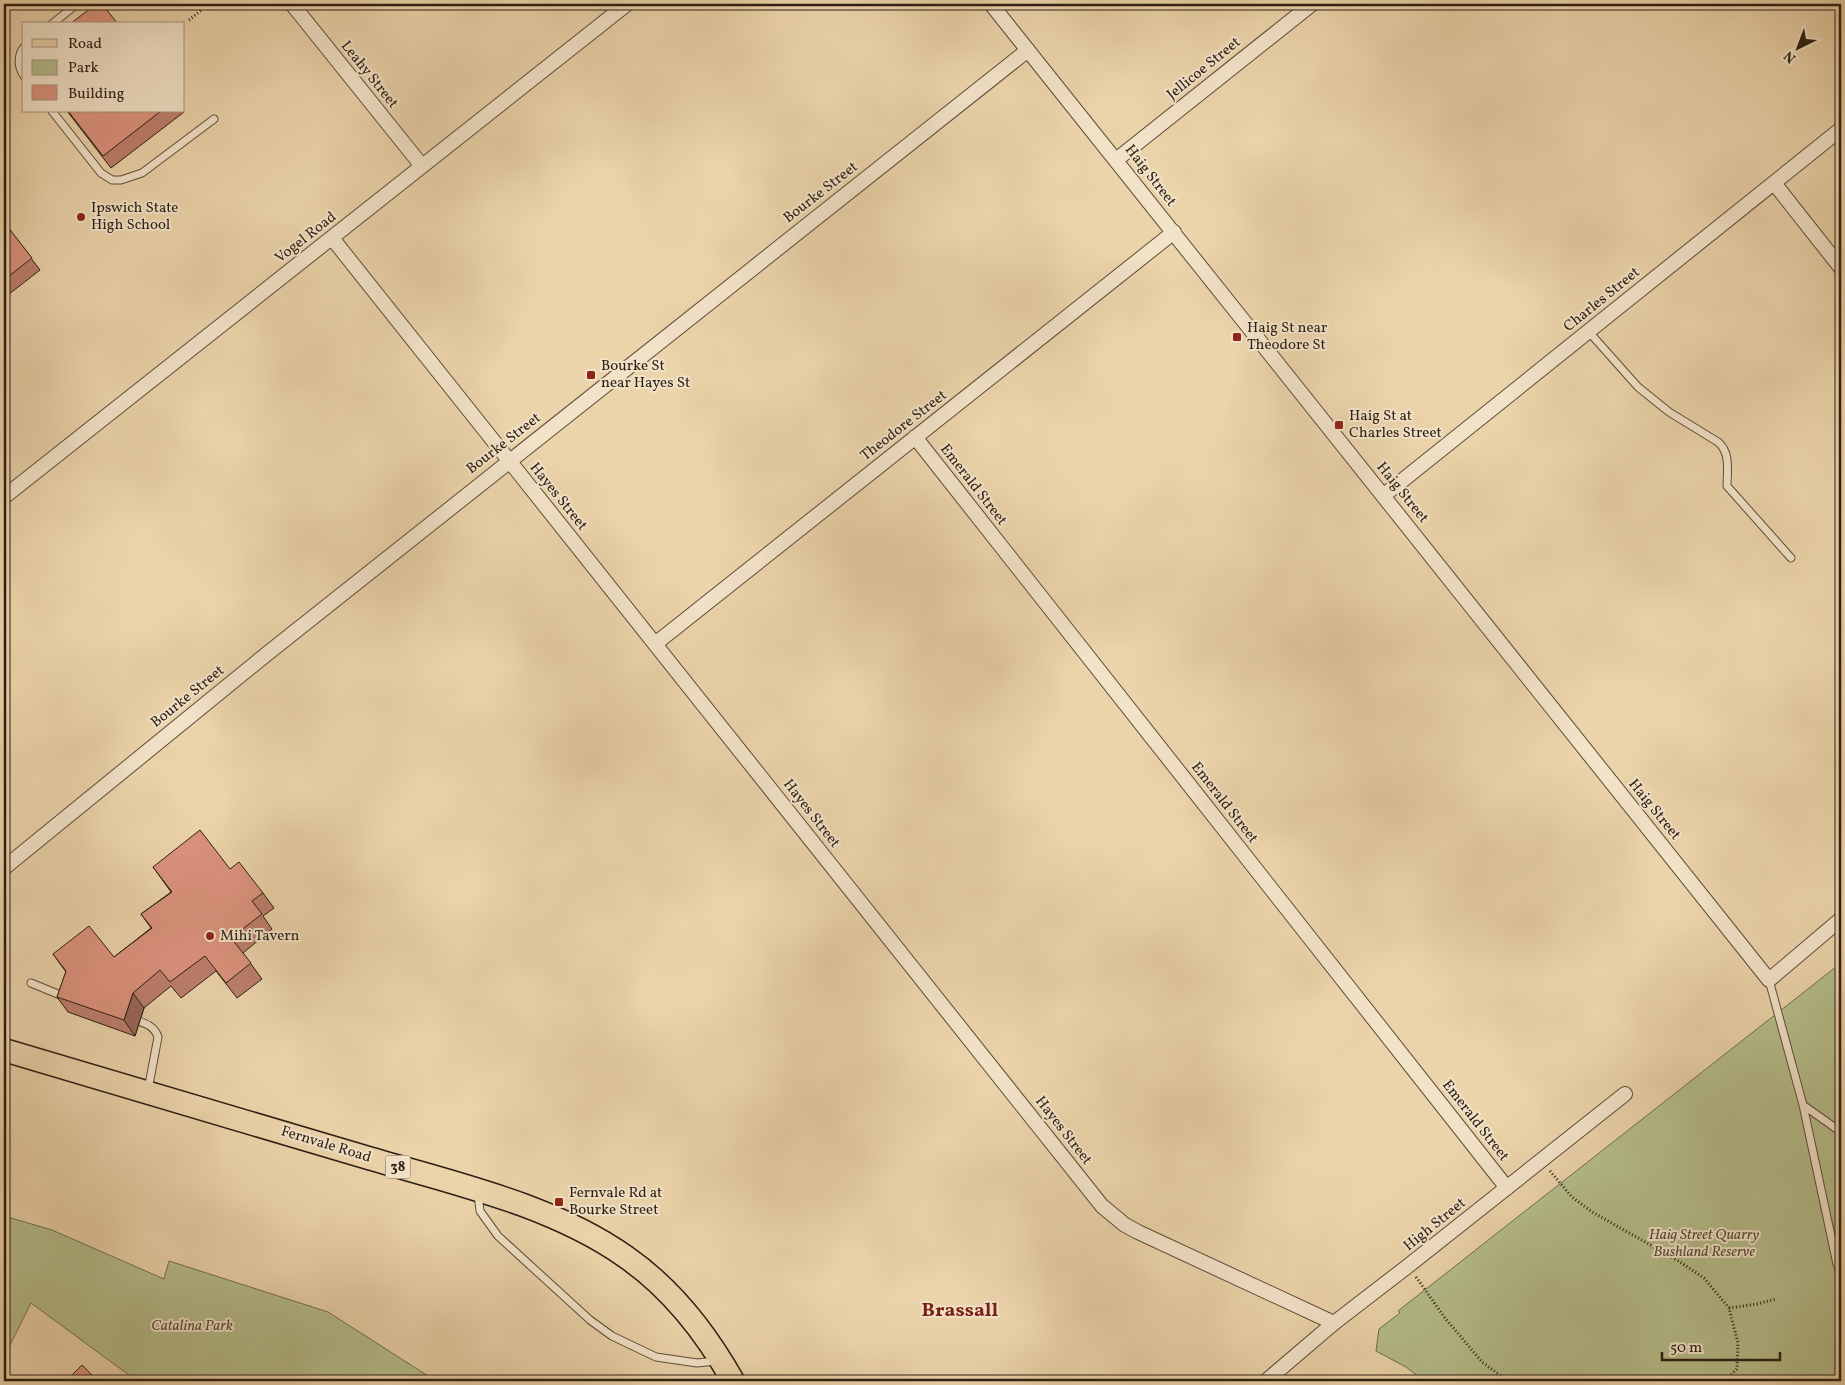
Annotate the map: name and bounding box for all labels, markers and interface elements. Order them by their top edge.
legend [22,22,185,112]
north arrow [1772,22,1822,72]
street label: Jellicoe Street [1163,33,1245,105]
text: Road [68,34,102,55]
street label: Leahy Street [335,37,403,113]
text: N [1780,46,1800,67]
text: Park [68,58,99,79]
text: Building [68,84,125,105]
street label: Haig Street [1119,141,1181,211]
street label: Bourke Street [779,157,863,229]
place label: Ipswich State High School [91,198,178,236]
street label: Vogel Road [271,207,341,269]
marker: Ipswich State High School [75,211,87,223]
street label: Charles Street [1559,263,1645,337]
place label: Haig St near Theodore St [1247,318,1327,356]
marker: Haig St near Theodore St [1231,331,1243,343]
place label: Bourke St near Hayes St [601,356,690,394]
marker: Bourke St near Hayes St [585,369,597,381]
street label: Theodore Street [856,386,952,466]
place label: Haig St at Charles Street [1349,406,1442,444]
street label: Bourke Street [462,408,546,480]
marker: Haig St at Charles Street [1333,419,1345,431]
street label: Emerald Street [934,440,1012,530]
street label: Hayes Street [524,458,592,536]
street label: Haig Street [1371,458,1433,528]
street label: Bourke Street [147,661,229,733]
street label: Emerald Street [1185,758,1263,848]
street label: Hayes Street [777,775,845,853]
street label: Haig Street [1623,775,1685,845]
place label: Mihi Tavern [220,926,300,947]
marker: Mihi Tavern [204,930,216,942]
street label: Emerald Street [1436,1076,1514,1166]
street label: Hayes Street [1029,1092,1097,1170]
street label: Fernvale Road [278,1121,374,1169]
road number: 38 [386,1156,410,1178]
place label: Fernvale Rd at Bourke Street [569,1183,662,1221]
street label: High Street [1399,1193,1471,1257]
marker: Fernvale Rd at Bourke Street [553,1196,565,1208]
park label: Haig Street Quarry Bushland Reserve [1649,1225,1759,1263]
district label: Brassall [922,1297,999,1325]
park label: Catalina Park [151,1316,233,1337]
scale bar [1662,1330,1780,1362]
text: 50 m [1670,1338,1702,1359]

